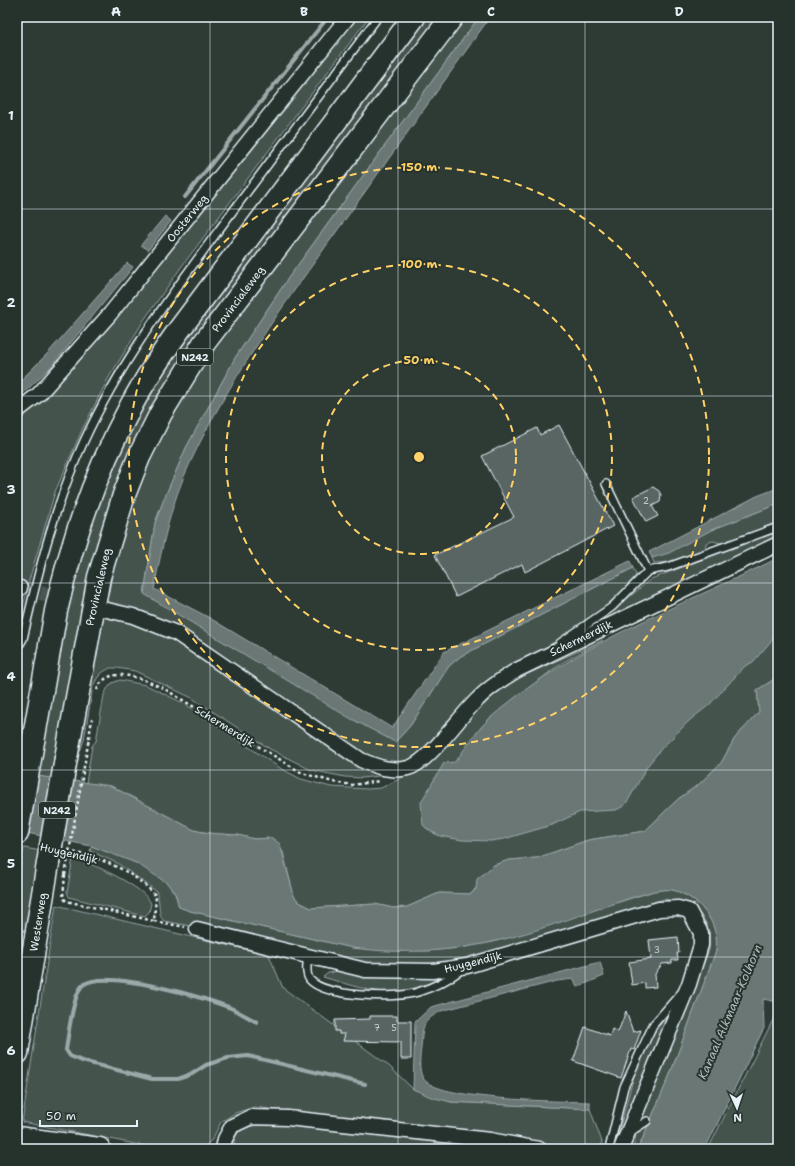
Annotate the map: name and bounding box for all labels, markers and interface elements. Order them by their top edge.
text: A [111,3,121,20]
text: B [300,3,308,20]
text: C [487,3,495,20]
text: D [674,3,684,20]
text: 1 [8,107,14,124]
text: 150 m [401,159,437,175]
street label: Oosterweg [163,191,211,245]
text: 100 m [401,256,438,272]
street label: Provincialeweg [209,263,268,336]
text: 2 [6,294,16,311]
road number: N242 [177,349,213,365]
text: 50 m [404,352,435,368]
centre of rings [412,450,426,464]
text: 3 [6,481,16,498]
house number: 2 [643,495,649,507]
street label: Provincialeweg [82,547,115,627]
street label: Schermerdijk [547,617,615,660]
text: 4 [6,668,16,685]
street label: Schermerdijk [192,702,258,751]
road number: N242 [39,802,75,818]
street label: Huygendijk [38,840,99,867]
text: 5 [7,855,15,872]
street label: Westerweg [26,891,51,953]
water label: Kanaal Alkmaar-Kolhorn [694,942,766,1082]
house number: 3 [654,944,660,956]
street label: Huygendijk [443,948,504,977]
house number: 7 [374,1022,380,1034]
house number: 5 [391,1022,397,1034]
text: 6 [6,1042,16,1059]
north arrow [717,1088,757,1128]
scale bar [40,1102,137,1128]
text: 50 m [46,1108,76,1124]
text: N [732,1110,742,1125]

